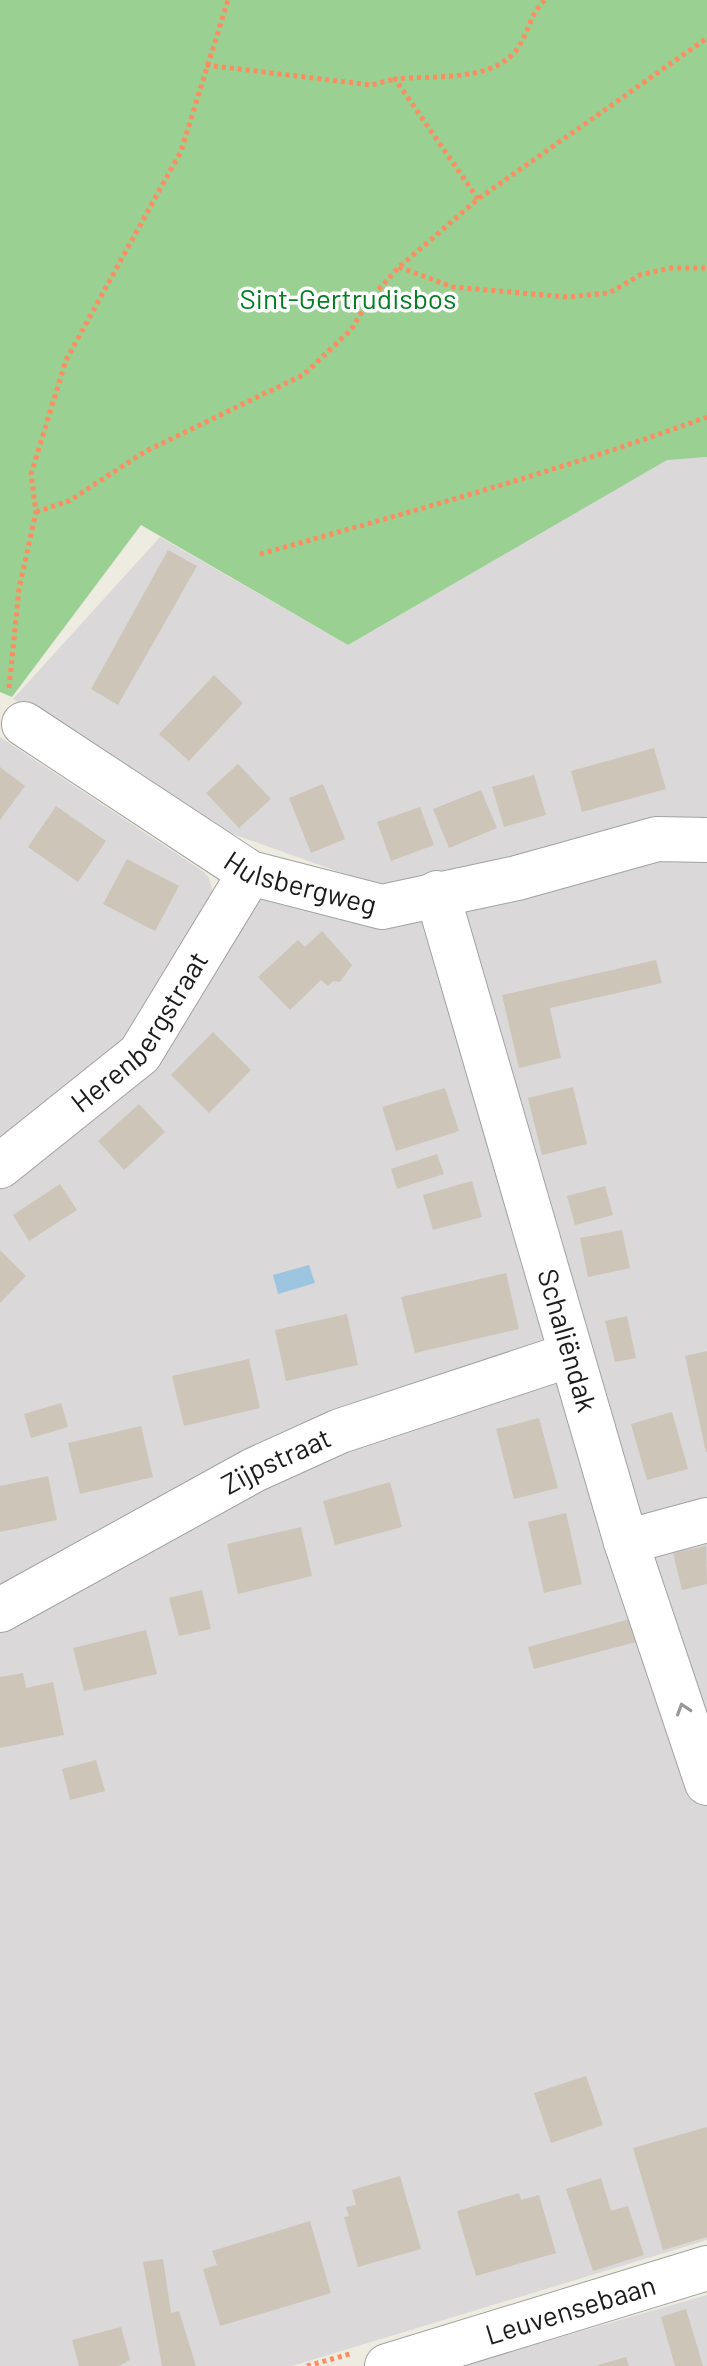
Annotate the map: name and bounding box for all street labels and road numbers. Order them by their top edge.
street label: Hulsbergweg [218,843,381,921]
street label: Herenbergstraat [64,945,214,1119]
street label: Schaliëndak [531,1265,605,1416]
street label: Zijpstraat [215,1419,336,1501]
street label: Leuvensebaan [481,2267,659,2351]

